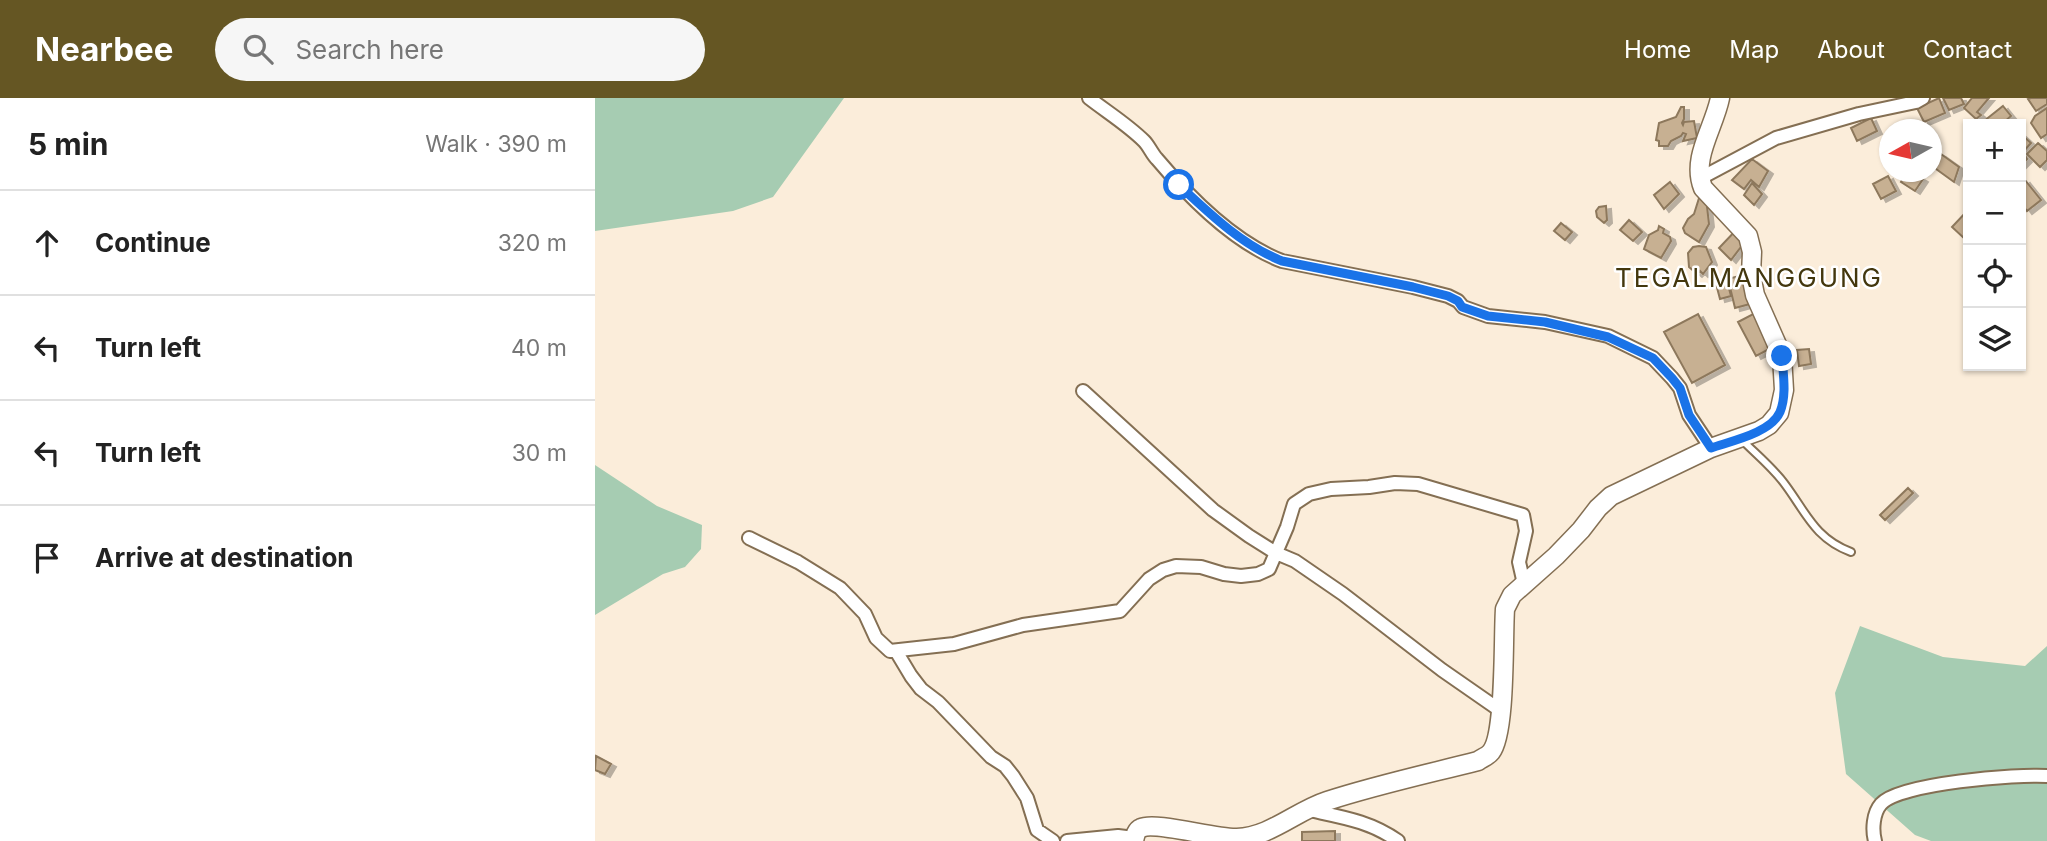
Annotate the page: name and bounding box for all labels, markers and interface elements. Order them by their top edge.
search box [215,18,705,81]
text: Nearbee [35,29,173,69]
icon: search [239,30,277,68]
text: Search here [295,34,444,65]
text: Home [1624,35,1691,64]
text: Map [1729,35,1779,64]
text: About [1817,35,1885,64]
text: Contact [1923,35,2012,64]
north arrow [1879,119,1942,182]
map controls [1963,119,2026,371]
button: + [1963,119,2026,182]
text: 5 min [28,126,108,162]
text: Walk · 390 m [425,130,567,158]
route start [1163,169,1194,200]
button: − [1963,182,2026,245]
icon: ahead [28,224,66,262]
text: Continue [95,227,211,258]
text: 320 m [498,229,567,257]
button: locate [1963,245,2026,308]
district label: TEGALMANGGUNG [1615,262,1883,293]
button: layers [1963,308,2026,371]
icon: left [28,329,66,367]
text: Turn left [95,332,201,363]
text: 40 m [511,334,567,362]
route end [1766,340,1797,371]
icon: left [28,434,66,472]
text: Turn left [95,437,201,468]
text: 30 m [512,439,567,467]
icon: arrive [28,539,66,577]
text: Arrive at destination [95,542,354,573]

